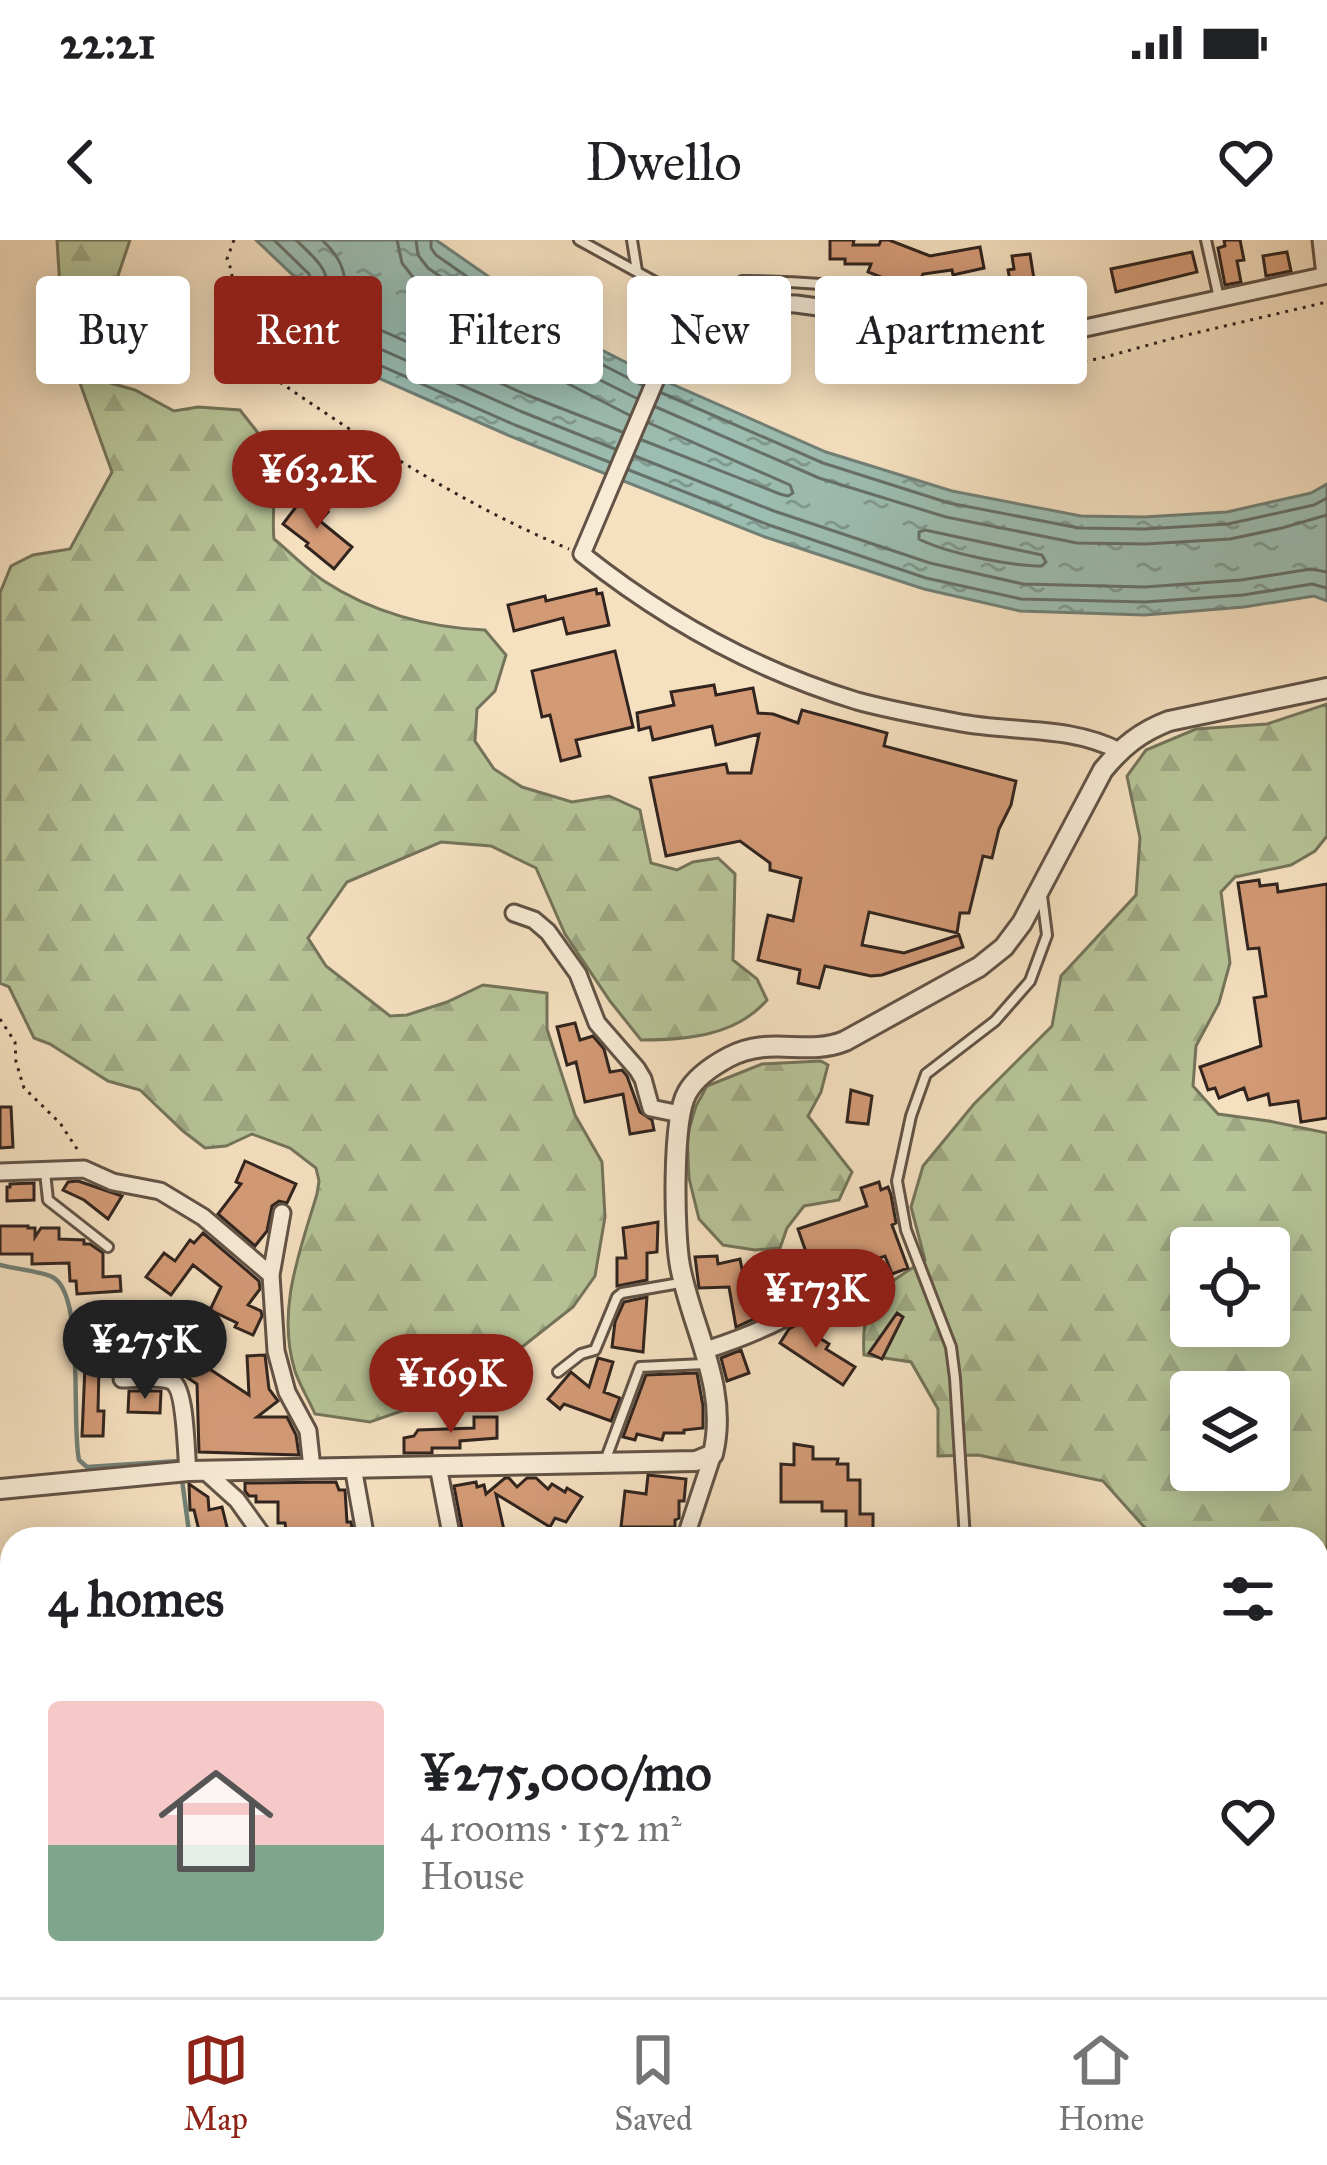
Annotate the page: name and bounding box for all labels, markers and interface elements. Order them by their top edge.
text: 22:21 [60,15,156,70]
icon: back [48,129,114,195]
text: Dwello [585,129,742,195]
icon: heart [1213,129,1279,195]
chip: Buy [36,276,190,384]
chip: Rent [214,276,382,384]
chip: Filters [406,276,603,384]
chip: New [627,276,791,384]
chip: Apartment [815,276,1087,384]
pin: ¥63.2K [219,430,415,532]
text: ¥63.2K [259,445,375,493]
map controls [1170,1227,1290,1491]
button: locate [1170,1227,1290,1347]
pin: ¥173K [732,1249,900,1351]
text: ¥173K [763,1264,869,1312]
pin: ¥275K [61,1300,229,1402]
text: ¥275K [90,1315,200,1363]
pin: ¥169K [367,1334,535,1436]
text: ¥169K [396,1349,506,1397]
button: layers [1170,1371,1290,1491]
icon: filters [1215,1566,1281,1632]
text: 4 homes [48,1568,224,1630]
text: ¥275,000/mo [420,1742,712,1804]
icon: home [144,1749,288,1893]
icon: heart [1215,1788,1281,1854]
text: 4 rooms · 152 m² [420,1804,682,1852]
text: House [420,1852,524,1900]
tab: Map [183,2027,249,2139]
tab: Saved [614,2027,693,2139]
tab: Home [1058,2027,1144,2139]

